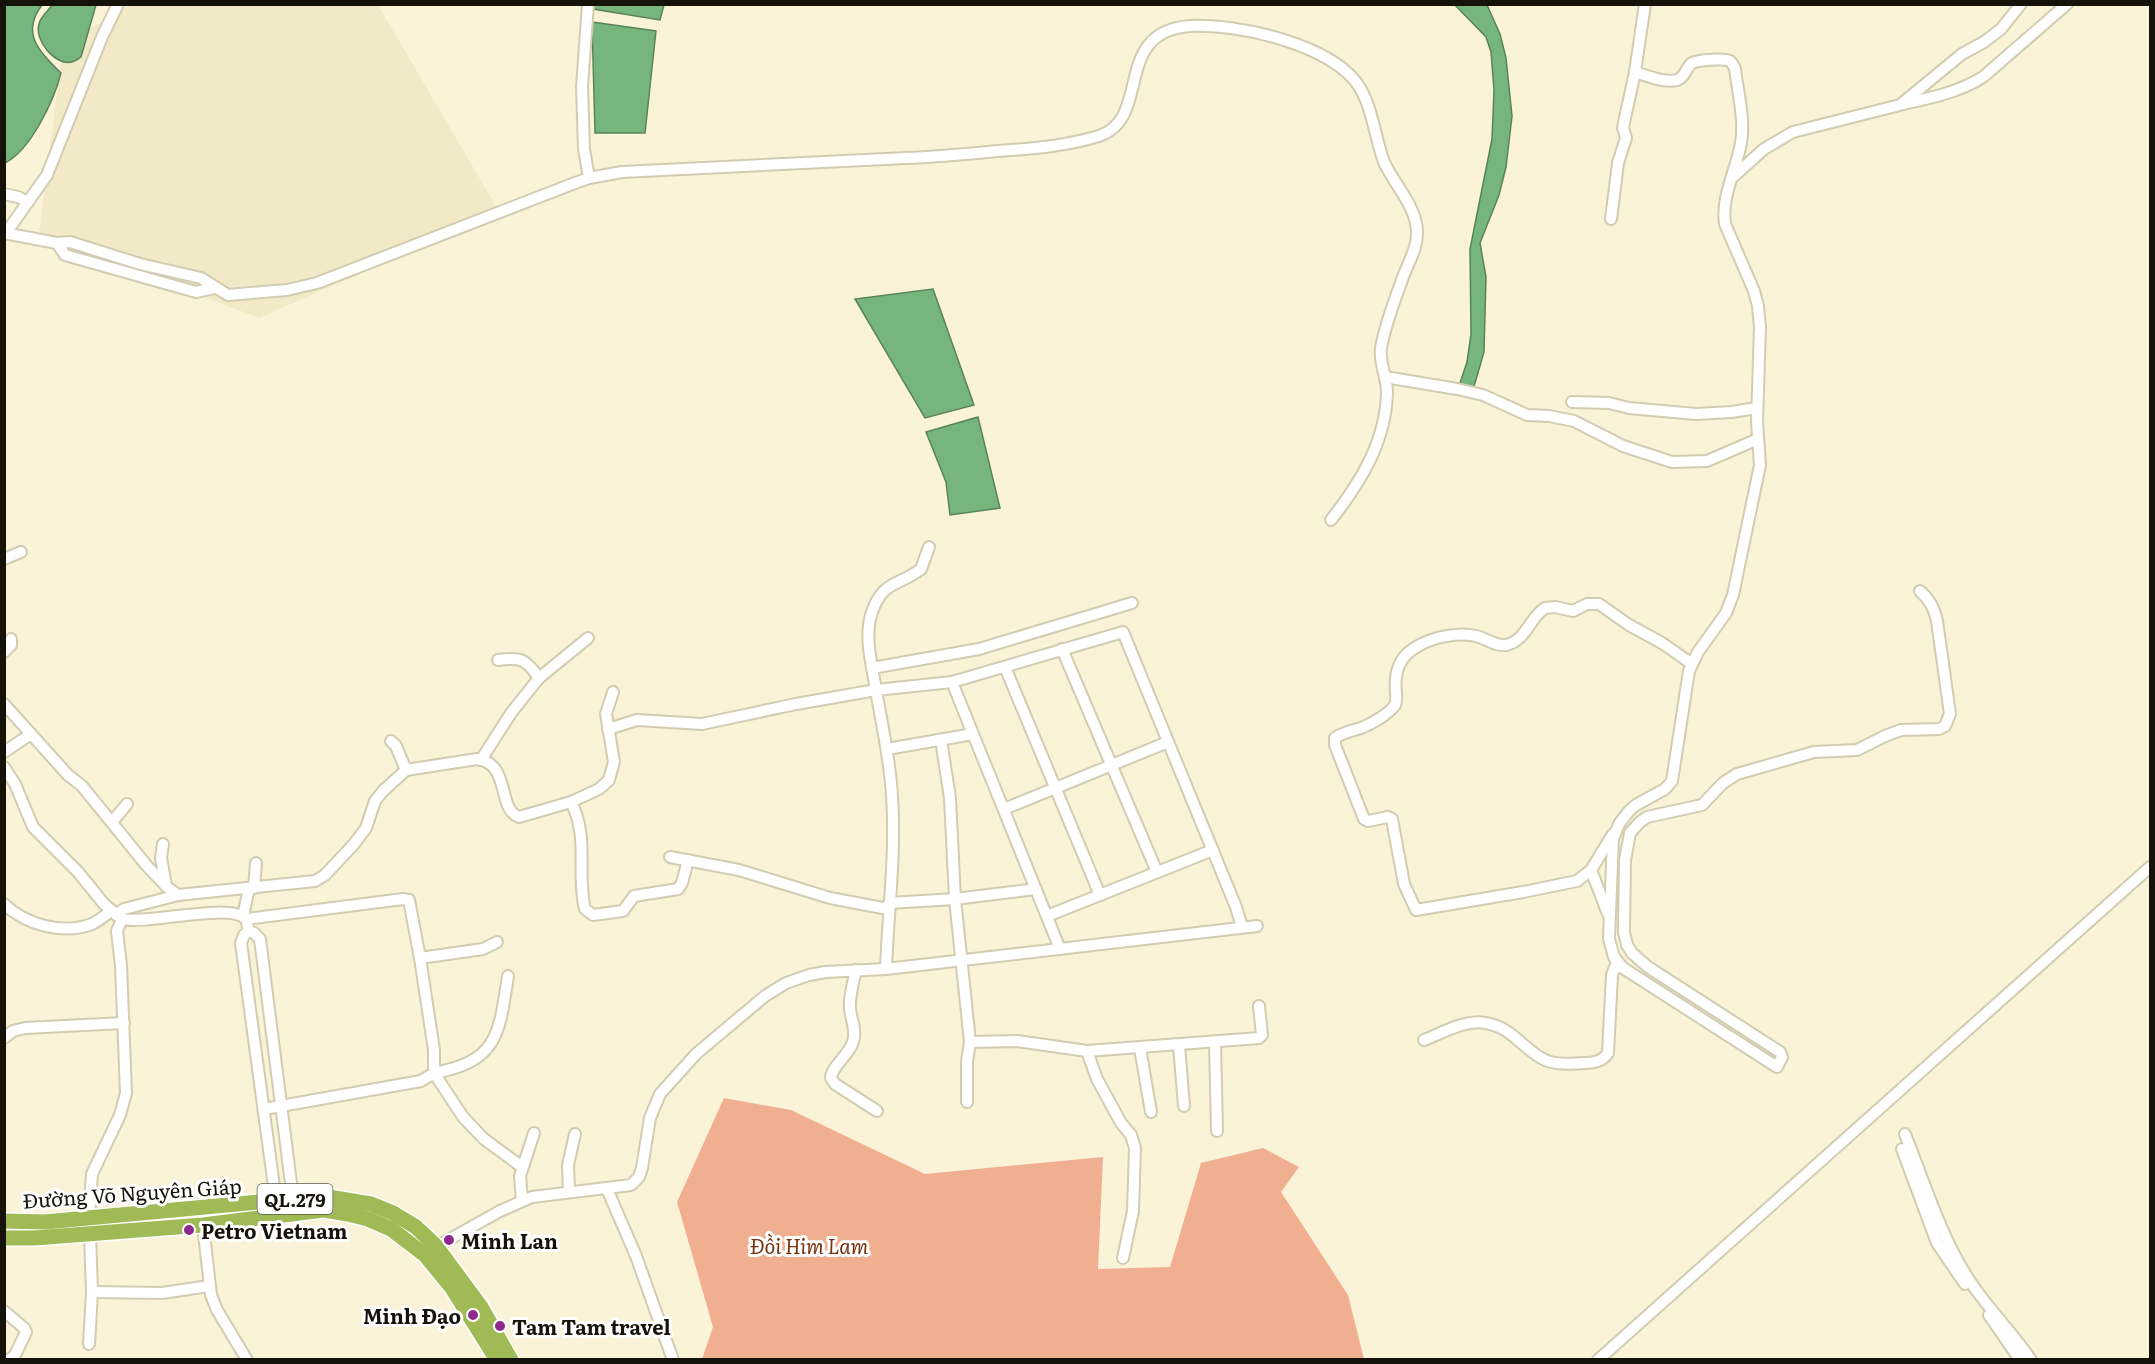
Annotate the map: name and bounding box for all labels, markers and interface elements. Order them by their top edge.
street label: Đường Võ Nguyên Giáp [21,1169,243,1215]
road number: QL.279 [258,1184,332,1214]
place label: Petro Vietnam [201,1215,347,1245]
marker: Petro Vietnam [182,1223,196,1237]
place label: Minh Lan [461,1225,558,1255]
park label: Đồi Him Lam [750,1230,869,1260]
marker: Minh Lan [442,1233,456,1247]
place label: Minh Đạo [363,1300,461,1330]
marker: Minh Đạo [466,1308,480,1322]
place label: Tam Tam travel [512,1311,671,1341]
marker: Tam Tam travel [493,1319,507,1333]

